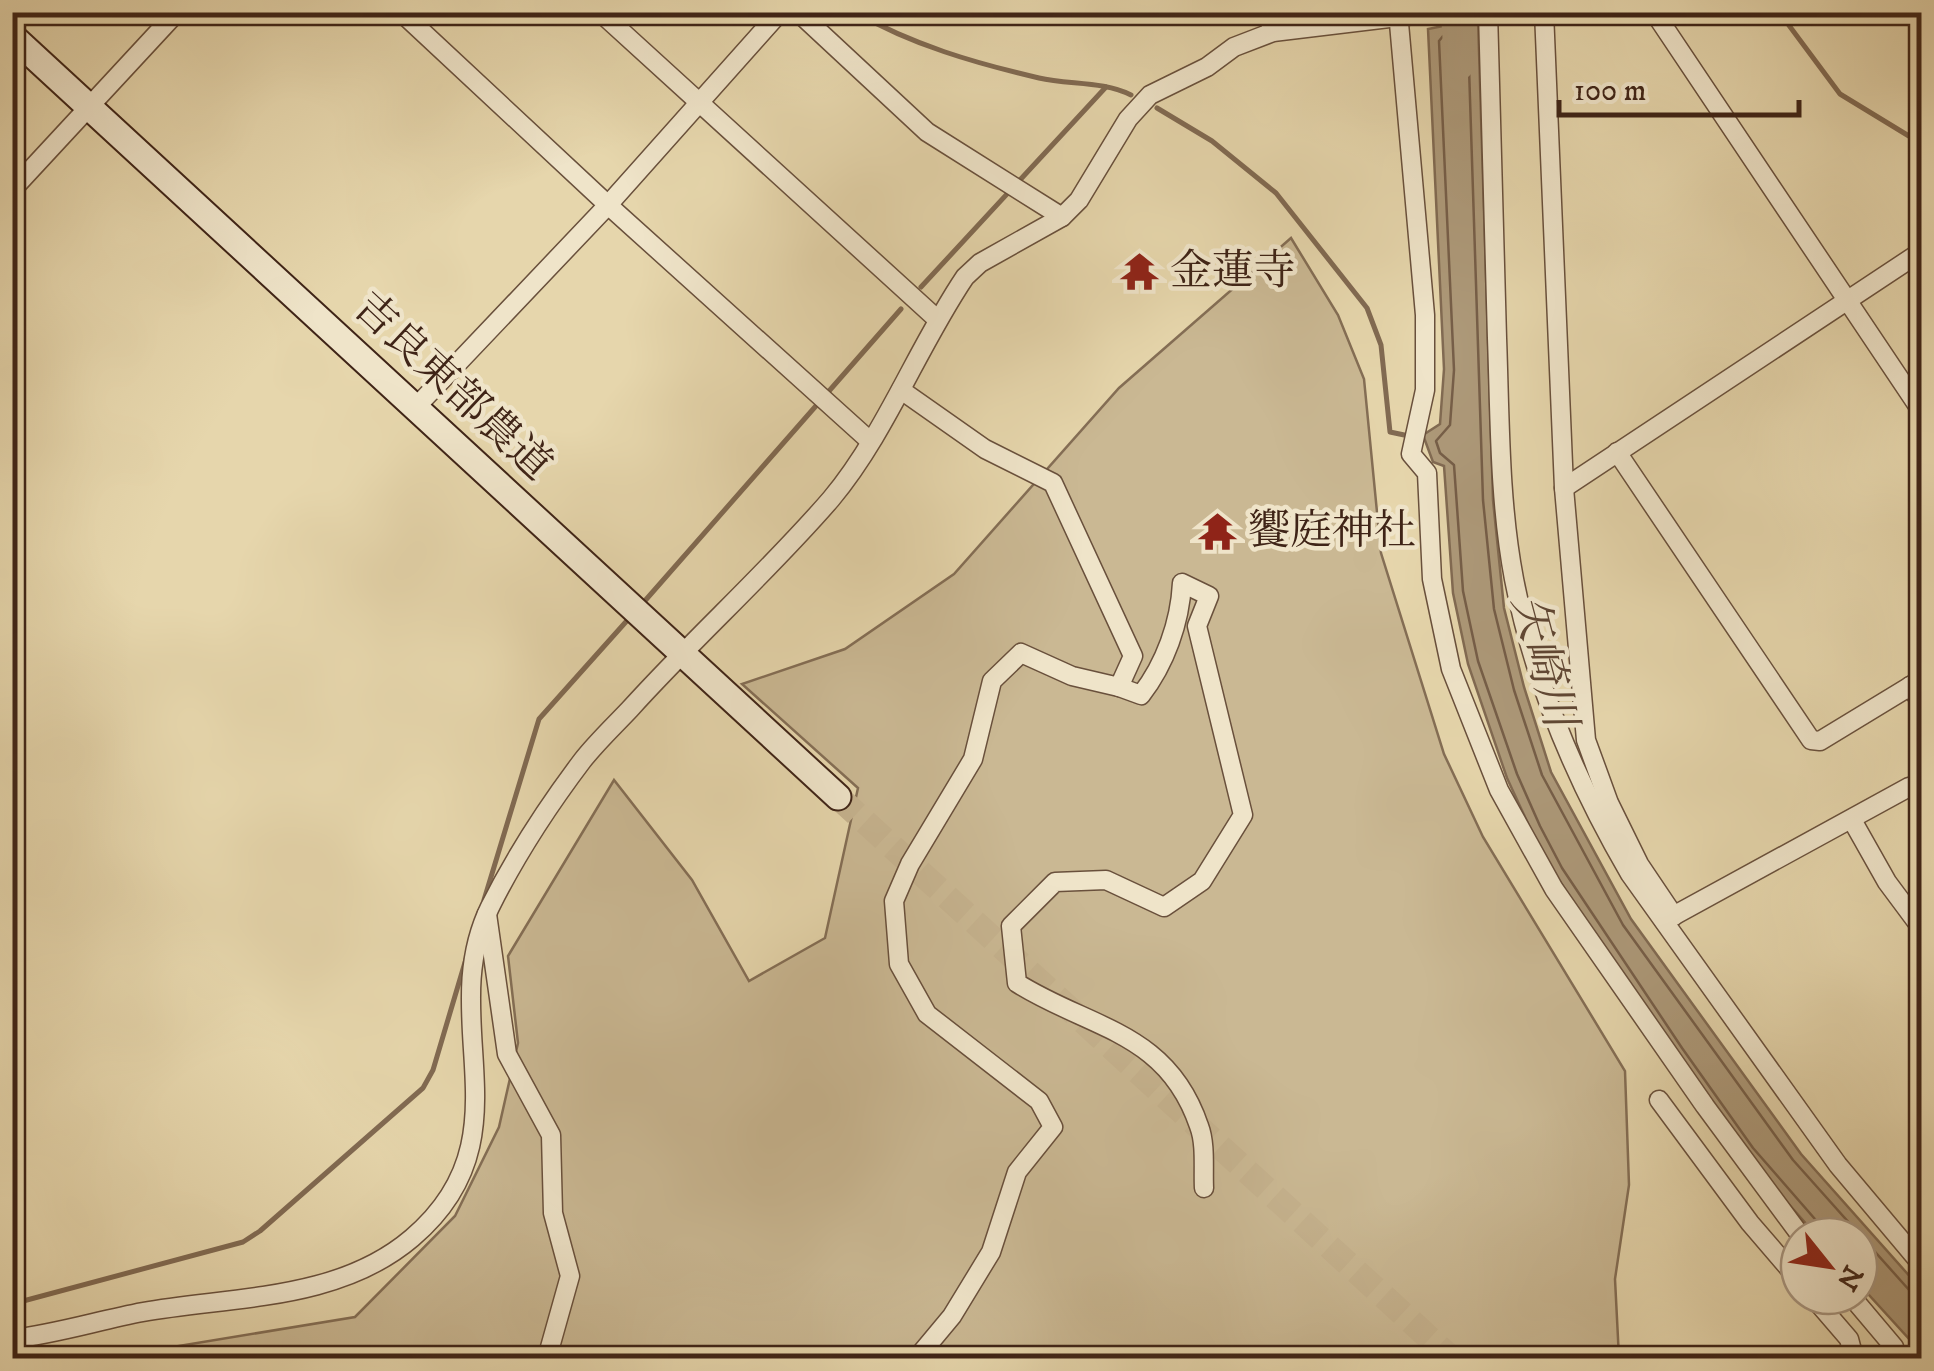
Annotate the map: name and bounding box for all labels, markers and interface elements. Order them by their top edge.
scale bar [1559,55,1799,117]
text: 100 m [1574,73,1646,110]
place label: 金蓮寺 [1170,246,1296,298]
temple icon: 金蓮寺 [1119,251,1161,293]
street label: 吉良東部農道 [342,282,562,492]
place label: 饗庭神社 [1248,506,1416,558]
temple icon: 饗庭神社 [1197,511,1239,553]
water label: 矢崎川 [1498,589,1589,738]
north arrow [1779,1216,1879,1316]
text: N [1828,1259,1870,1296]

